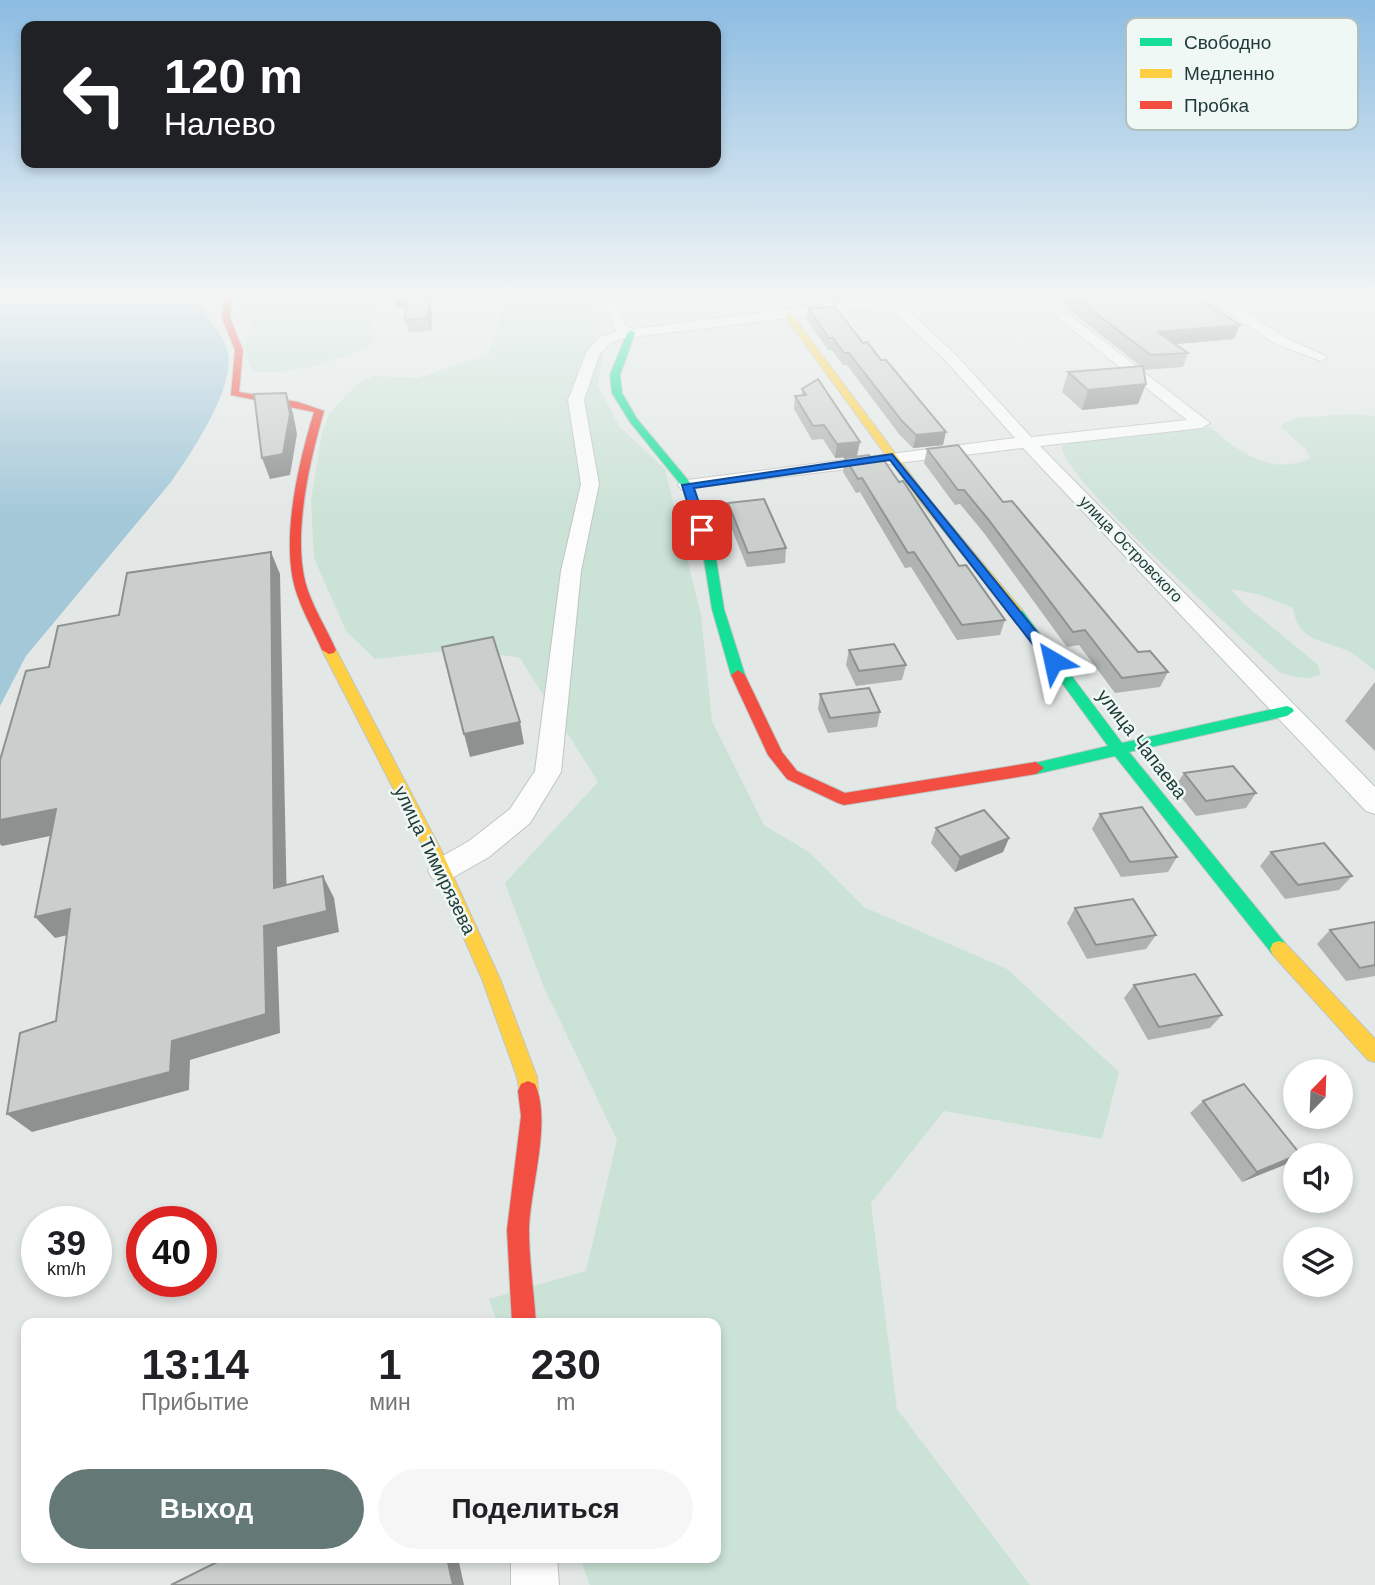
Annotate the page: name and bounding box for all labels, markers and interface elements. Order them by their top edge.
legend [1126,18,1358,130]
text: Свободно [1184,32,1271,53]
icon: left [49,49,140,140]
text: 120 m [164,49,303,103]
text: Медленно [1184,63,1274,84]
text: Пробка [1184,95,1249,116]
text: Налево [164,106,276,142]
street label: улица Островского [1076,492,1186,606]
pin [672,500,732,560]
icon: arrive [683,511,721,549]
position arrow [1016,624,1090,698]
street label: улица Чапаева [1093,685,1191,803]
street label: улица Тимирязева [390,782,480,938]
north arrow [1283,1059,1353,1129]
map controls [1283,1059,1353,1297]
button: sound [1283,1143,1353,1213]
speed limit sign: 40 [126,1206,217,1297]
text: 39 [47,1223,86,1262]
button: layers [1283,1227,1353,1297]
text: km/h [47,1259,86,1279]
text: 13:14 [141,1341,249,1388]
text: 1 [378,1341,402,1388]
text: 230 [531,1341,601,1388]
text: Прибытие [141,1389,249,1415]
text: мин [369,1389,411,1415]
text: m [556,1389,575,1415]
button: Выход [49,1469,364,1549]
button: Поделиться [378,1469,693,1549]

